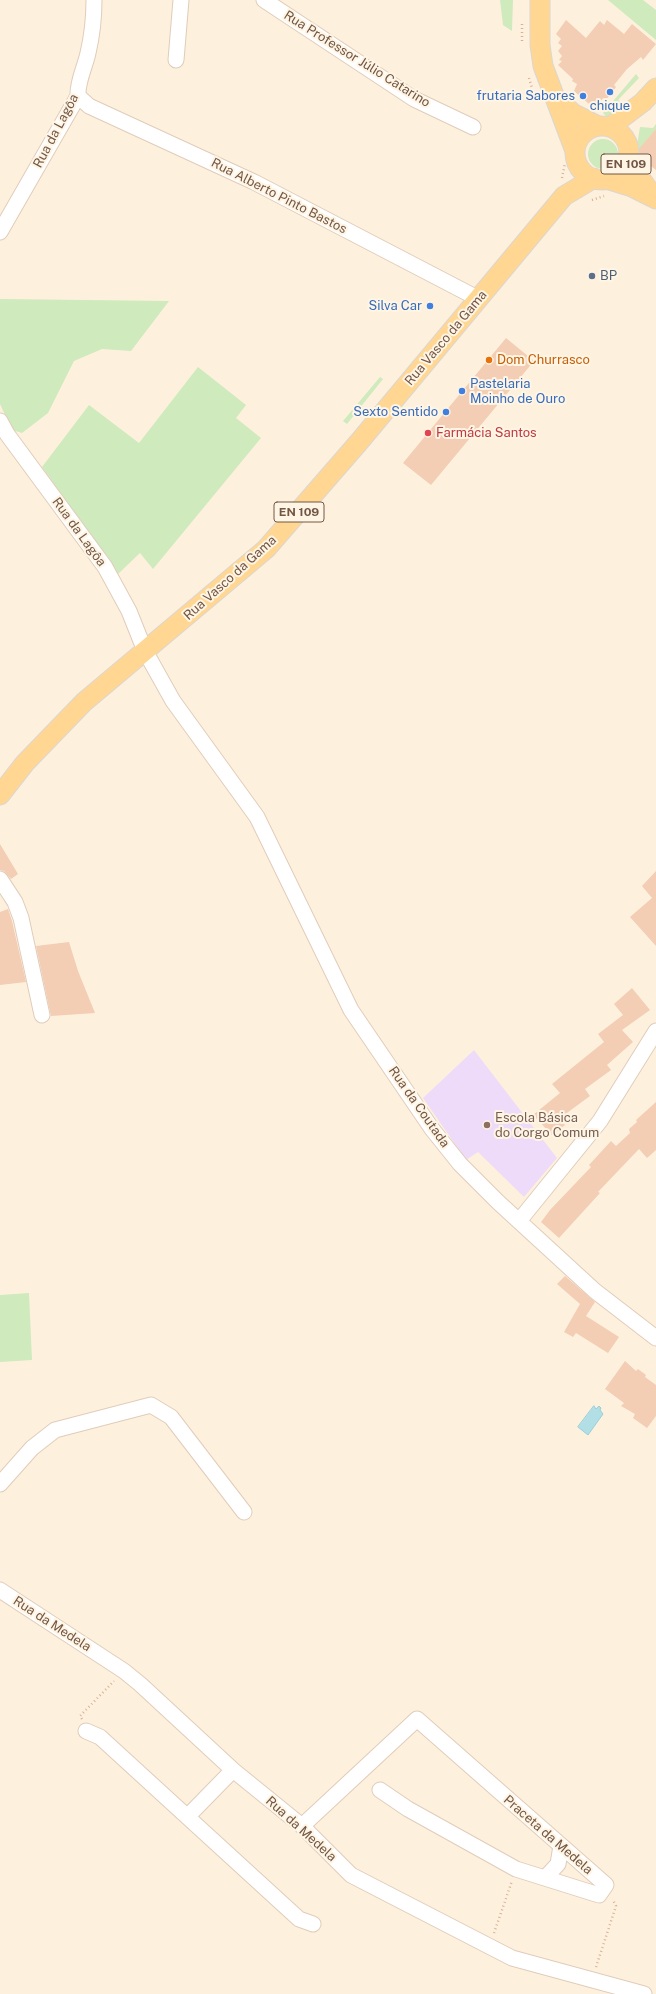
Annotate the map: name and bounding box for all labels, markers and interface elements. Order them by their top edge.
street label: Rua Professor Júlio Catarino [281,7,433,111]
marker: chique [605,87,615,97]
place label: frutaria Sabores [477,88,575,104]
street label: Rua da Lagôa [30,91,82,171]
marker: frutaria Sabores [578,91,588,101]
place label: chique [590,98,630,114]
road number: EN 109 [601,154,651,174]
street label: Rua Alberto Pinto Bastos [208,155,350,237]
place label: BP [600,268,617,284]
marker: BP [587,271,597,281]
street label: Rua Vasco da Gama [402,287,490,389]
place label: Silva Car [368,298,422,314]
marker: Silva Car [425,301,435,311]
place label: Dom Churrasco [497,352,590,368]
marker: Dom Churrasco [484,355,494,365]
place label: Pastelaria Moinho de Ouro [470,376,565,407]
marker: Pastelaria Moinho de Ouro [457,386,467,396]
place label: Sexto Sentido [353,404,438,420]
marker: Sexto Sentido [441,407,451,417]
place label: Farmácia Santos [436,425,537,441]
marker: Farmácia Santos [423,428,433,438]
street label: Rua da Lagôa [49,494,109,570]
road number: EN 109 [274,502,324,522]
street label: Rua Vasco da Gama [180,532,280,624]
street label: Rua da Coutada [385,1063,453,1151]
place label: Escola Básica do Corgo Comum [495,1110,599,1141]
marker: Escola Básica do Corgo Comum [482,1120,492,1130]
street label: Rua da Medela [10,1593,94,1655]
street label: Praceta da Medela [500,1792,596,1878]
street label: Rua da Medela [262,1793,340,1865]

